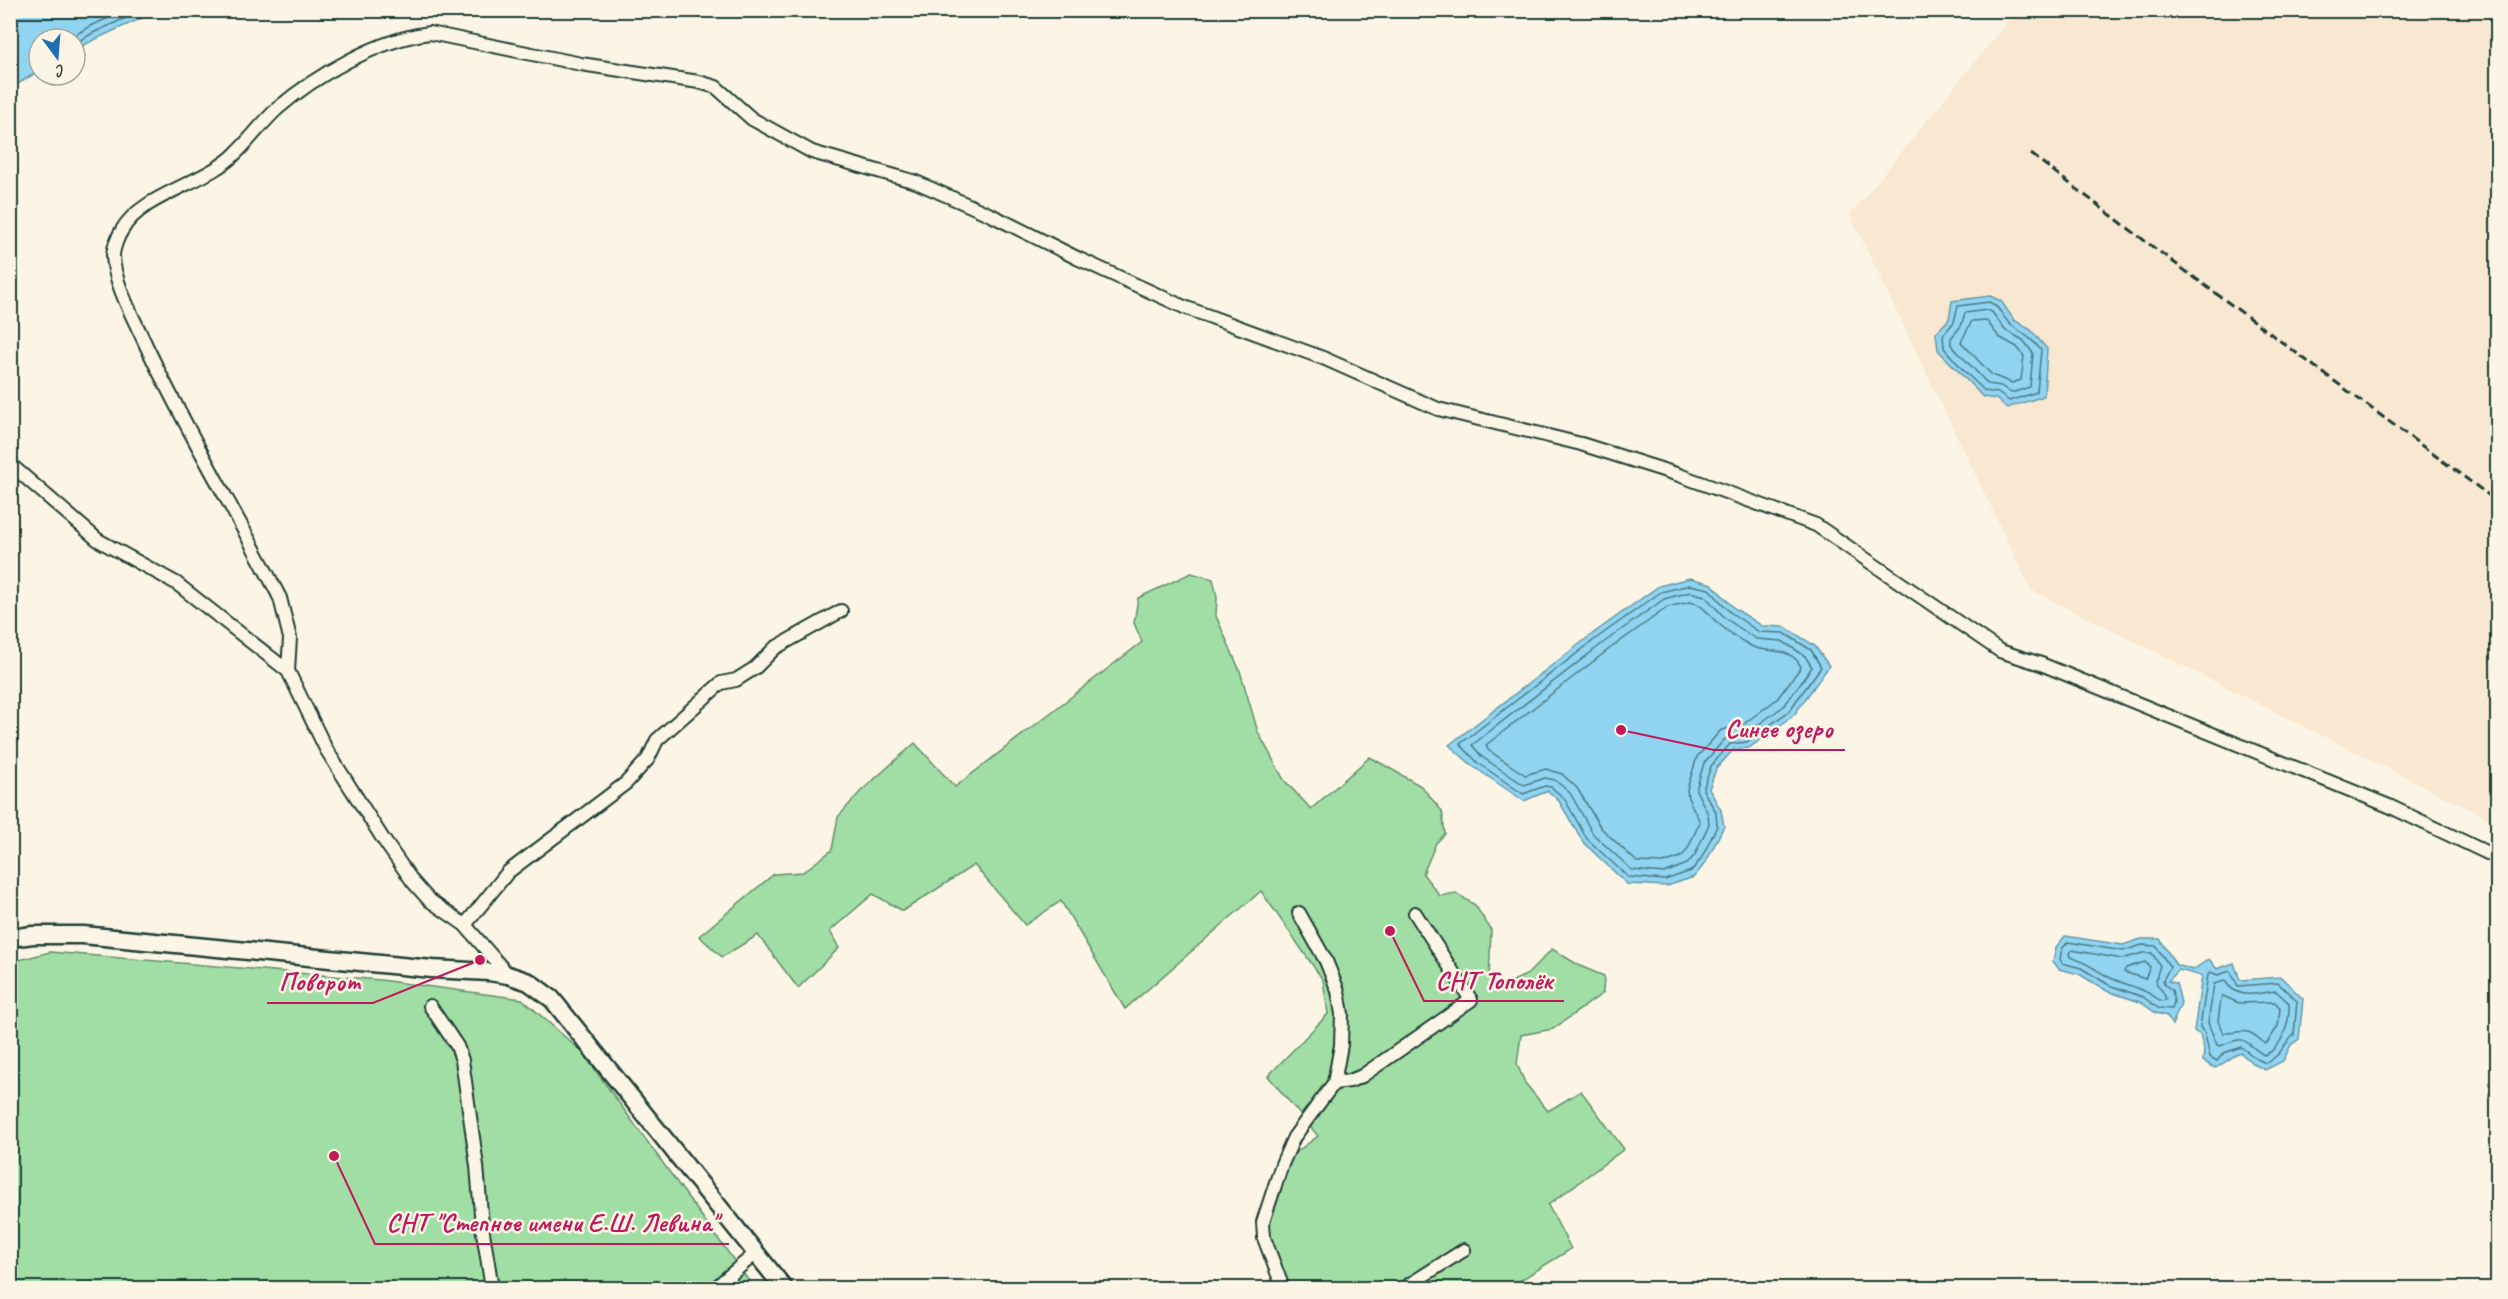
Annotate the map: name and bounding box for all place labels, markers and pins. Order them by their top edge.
callout: Синее озеро [1714,706,1845,750]
callout: СНТ Тополёк [1424,957,1564,1001]
callout: Поворот [267,959,373,1003]
callout: СНТ "Степное имени Е.Ш. Левина" [375,1200,729,1244]

